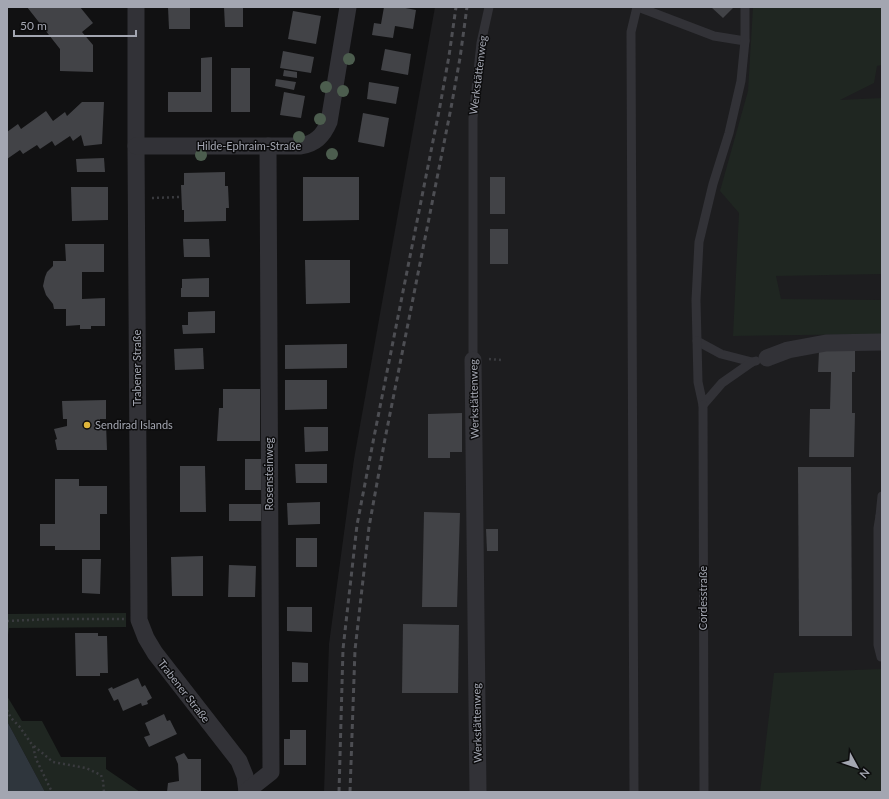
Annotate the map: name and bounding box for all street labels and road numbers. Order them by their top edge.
street label: Werkstättenweg [466,34,489,115]
street label: Hilde-Ephraim-Straße [197,139,301,152]
street label: Trabener Straße [130,330,143,406]
street label: Werkstättenweg [466,359,481,439]
street label: Rosensteinweg [262,437,275,510]
street label: Cordesstraße [696,566,709,630]
street label: Trabener Straße [156,657,213,725]
street label: Werkstättenweg [469,683,484,763]

